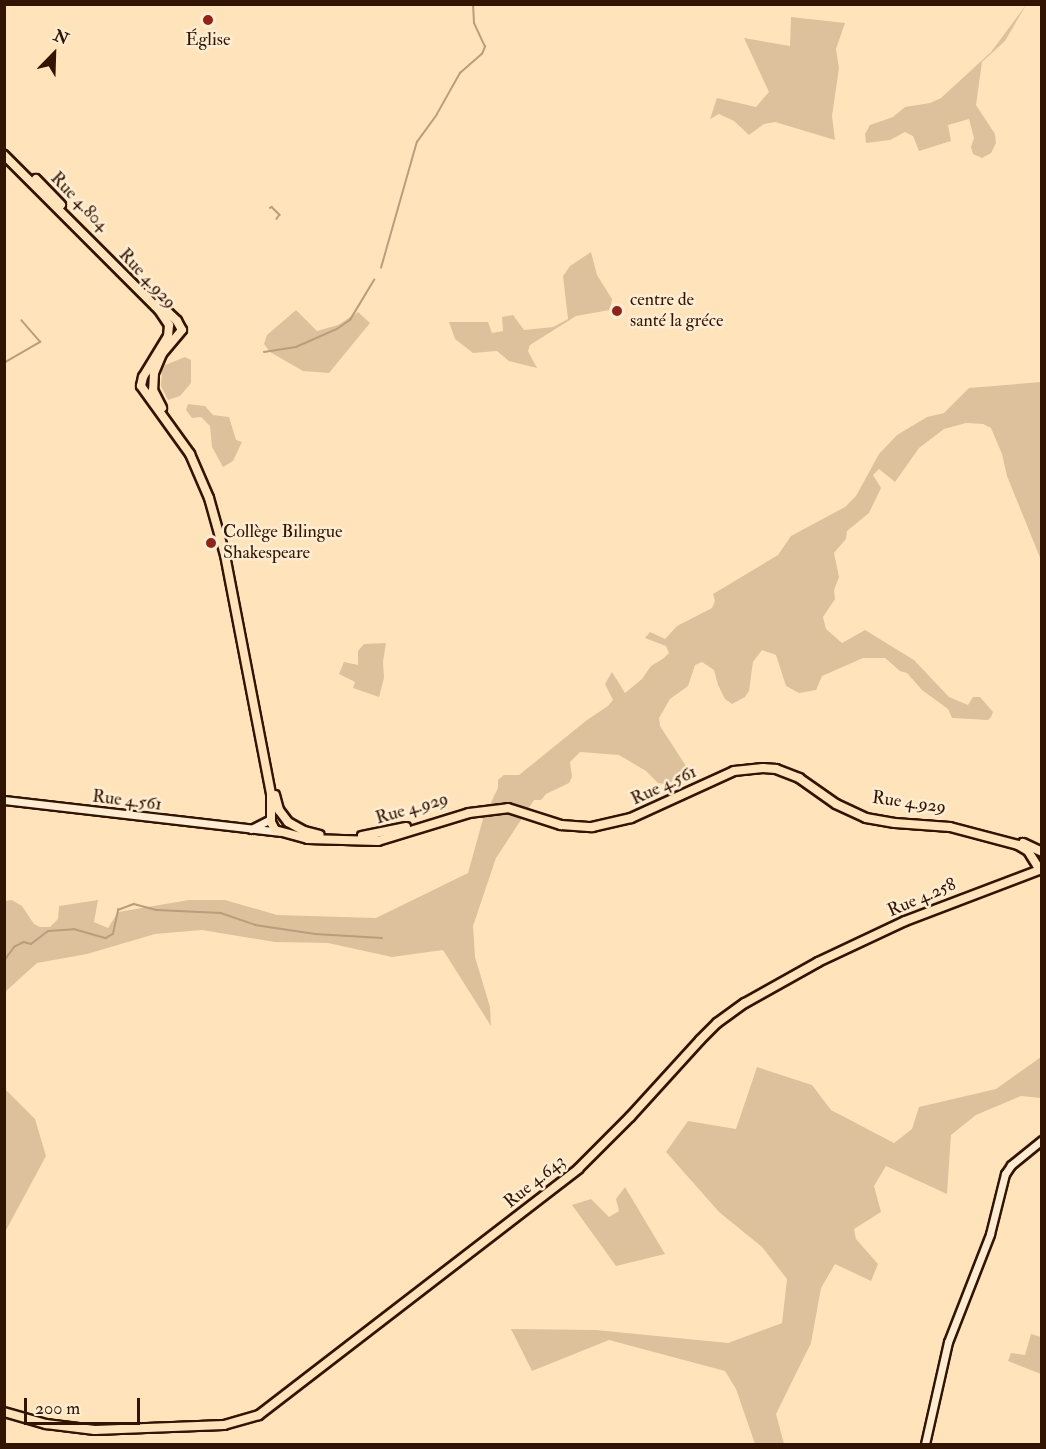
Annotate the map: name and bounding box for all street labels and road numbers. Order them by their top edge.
street label: Rue 4.804 [45,168,113,236]
street label: Rue 4.929 [114,244,180,314]
street label: Rue 4.561 [628,761,700,811]
street label: Rue 4.561 [91,786,163,816]
street label: Rue 4.929 [871,787,947,819]
street label: Rue 4.929 [373,788,451,830]
street label: Rue 4.258 [884,874,960,922]
street label: Rue 4.643 [500,1151,570,1213]

